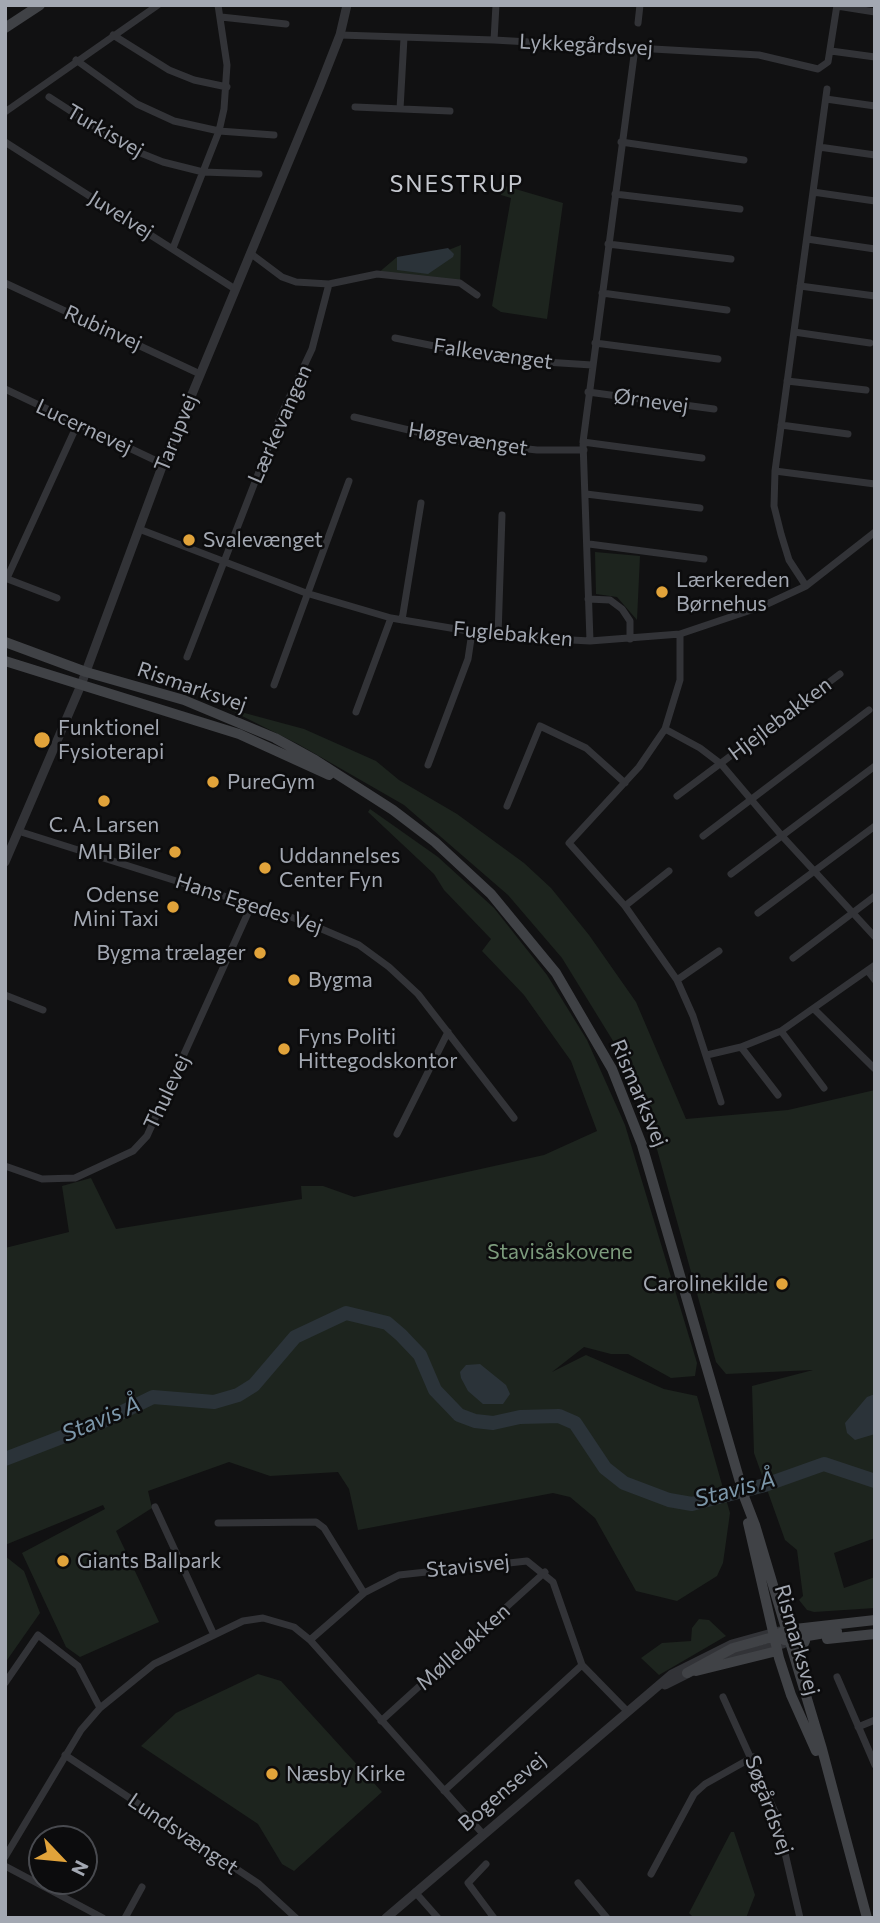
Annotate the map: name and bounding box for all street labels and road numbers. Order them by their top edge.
street label: Lykkegårdsvej [518,29,654,61]
street label: Turkisvej [62,99,148,163]
street label: Juvelvej [84,185,158,245]
street label: Rubinvej [60,300,146,356]
street label: Falkevænget [432,333,554,375]
street label: Lærkevangen [243,361,317,487]
street label: Ørnevej [612,383,690,419]
street label: Tarupvej [149,390,203,476]
street label: Lucernevej [32,394,136,460]
street label: Høgevænget [406,417,530,461]
street label: Fuglebakken [452,616,574,652]
street label: Rismarksvej [134,656,250,718]
street label: Hjejlebakken [723,672,837,766]
street label: Hans Egedes Vej [172,868,326,940]
street label: Rismarksvej [605,1035,673,1151]
street label: Thulevej [139,1050,195,1134]
street label: Stavisvej [425,1549,511,1583]
street label: Rismarksvej [769,1582,825,1698]
street label: Mølleløkken [411,1598,515,1696]
street label: Bogensevej [453,1747,551,1837]
street label: Søgårdsvej [739,1752,799,1858]
street label: Lundsvænget [123,1788,243,1880]

